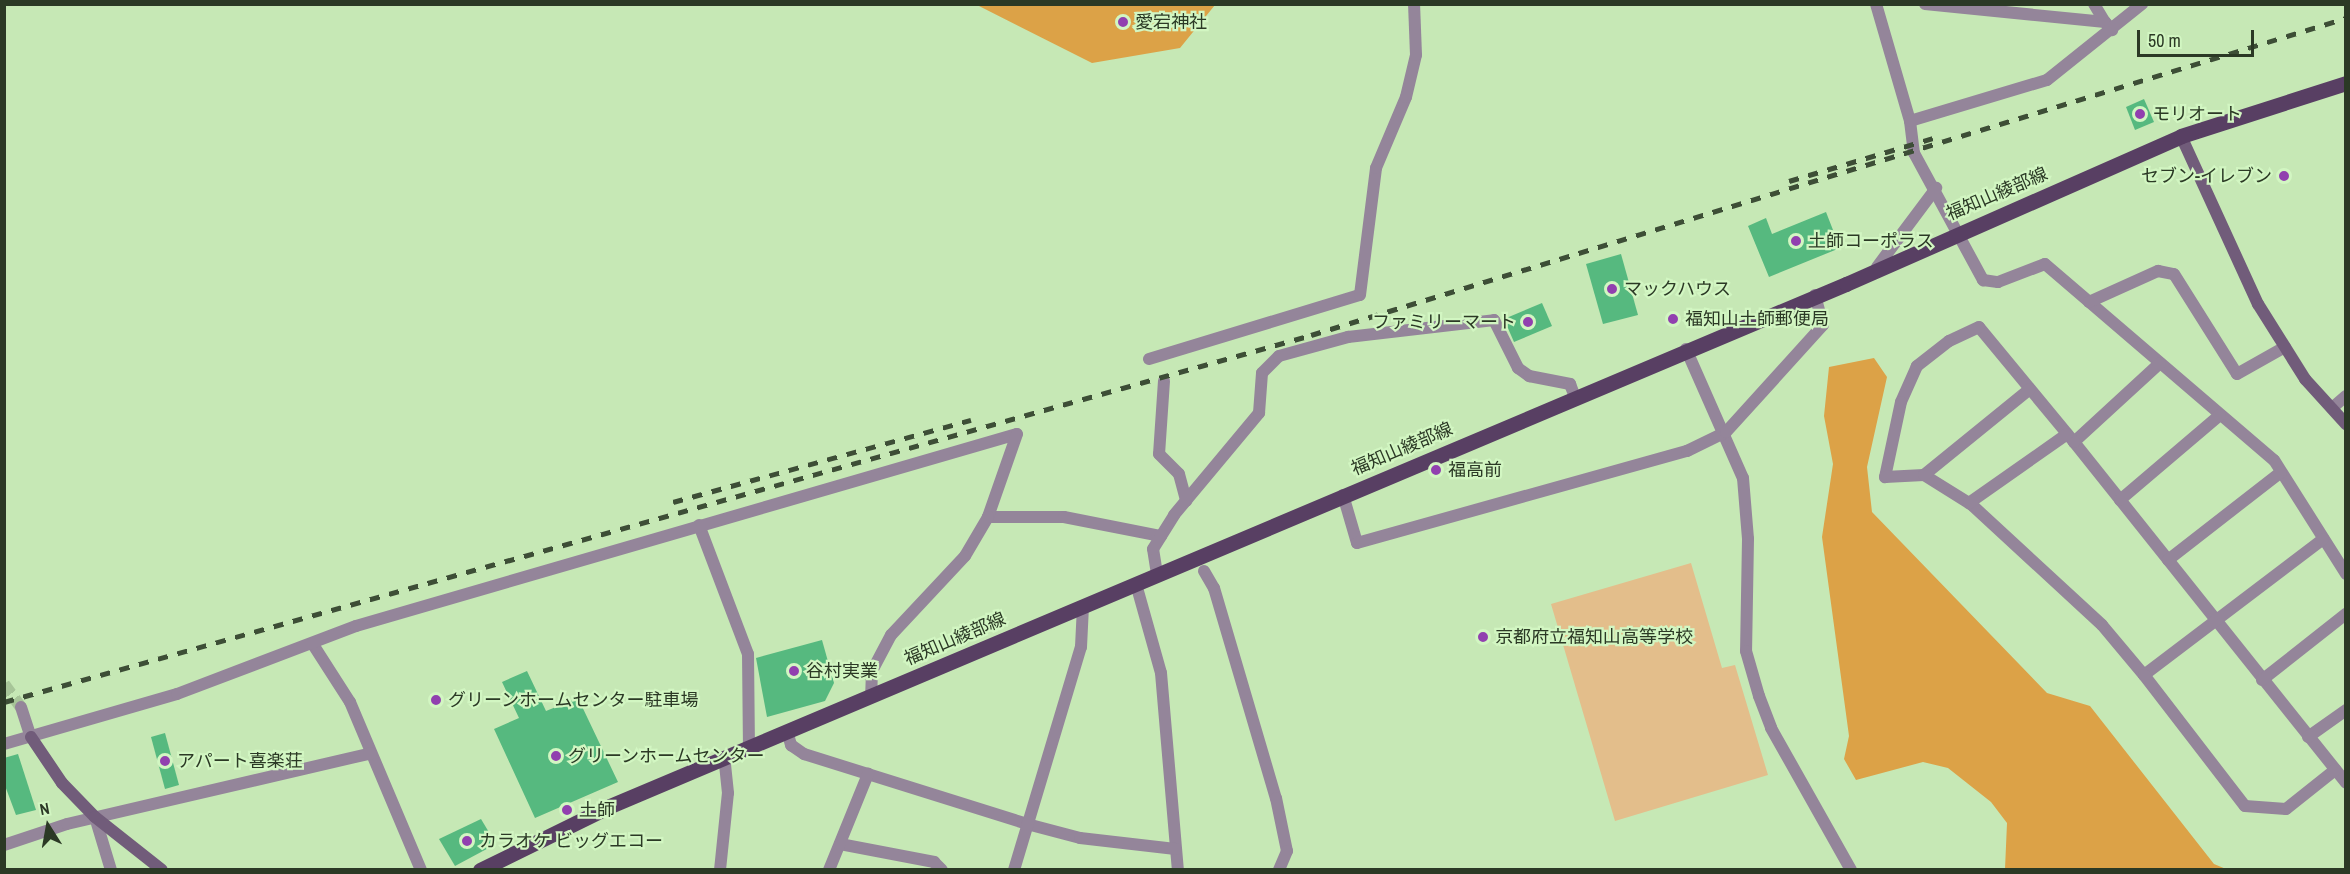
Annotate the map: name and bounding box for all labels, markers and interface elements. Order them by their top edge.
place label: 愛宕神社 [1135,11,1207,33]
marker: 愛宕神社 [1116,15,1130,29]
scale bar [2140,18,2257,56]
text: 50 m [2148,28,2181,53]
place label: モリオート [2152,103,2242,125]
marker: モリオート [2133,107,2147,121]
street label: 福知山綾部線 [1943,163,2051,225]
place label: セブン-イレブン [2141,165,2272,187]
marker: セブン-イレブン [2277,169,2291,183]
place label: 土師コーポラス [1808,230,1934,252]
marker: 土師コーポラス [1789,234,1803,248]
place label: マックハウス [1624,278,1732,300]
marker: マックハウス [1605,282,1619,296]
place label: 福知山土師郵便局 [1685,308,1829,330]
place label: ファミリーマート [1372,311,1516,333]
marker: 福知山土師郵便局 [1666,312,1680,326]
marker: ファミリーマート [1521,315,1535,329]
street label: 福知山綾部線 [1348,418,1456,480]
place label: 福高前 [1448,459,1502,481]
marker: 福高前 [1429,463,1443,477]
street label: 福知山綾部線 [901,608,1009,670]
place label: 京都府立福知山高等学校 [1495,626,1693,648]
marker: 京都府立福知山高等学校 [1476,630,1490,644]
place label: 谷村実業 [806,660,878,682]
marker: 谷村実業 [787,664,801,678]
place label: グリーンホームセンター駐車場 [448,689,700,711]
marker: グリーンホームセンター駐車場 [429,693,443,707]
place label: グリーンホームセンター [568,745,766,767]
marker: グリーンホームセンター [549,749,563,763]
place label: アパート喜楽荘 [177,750,303,772]
marker: アパート喜楽荘 [158,754,172,768]
north arrow [18,796,78,856]
text: N [38,797,51,820]
place label: 土師 [579,799,615,821]
marker: 土師 [560,803,574,817]
place label: カラオケ ビッグエコー [479,830,663,852]
marker: カラオケ ビッグエコー [460,834,474,848]

